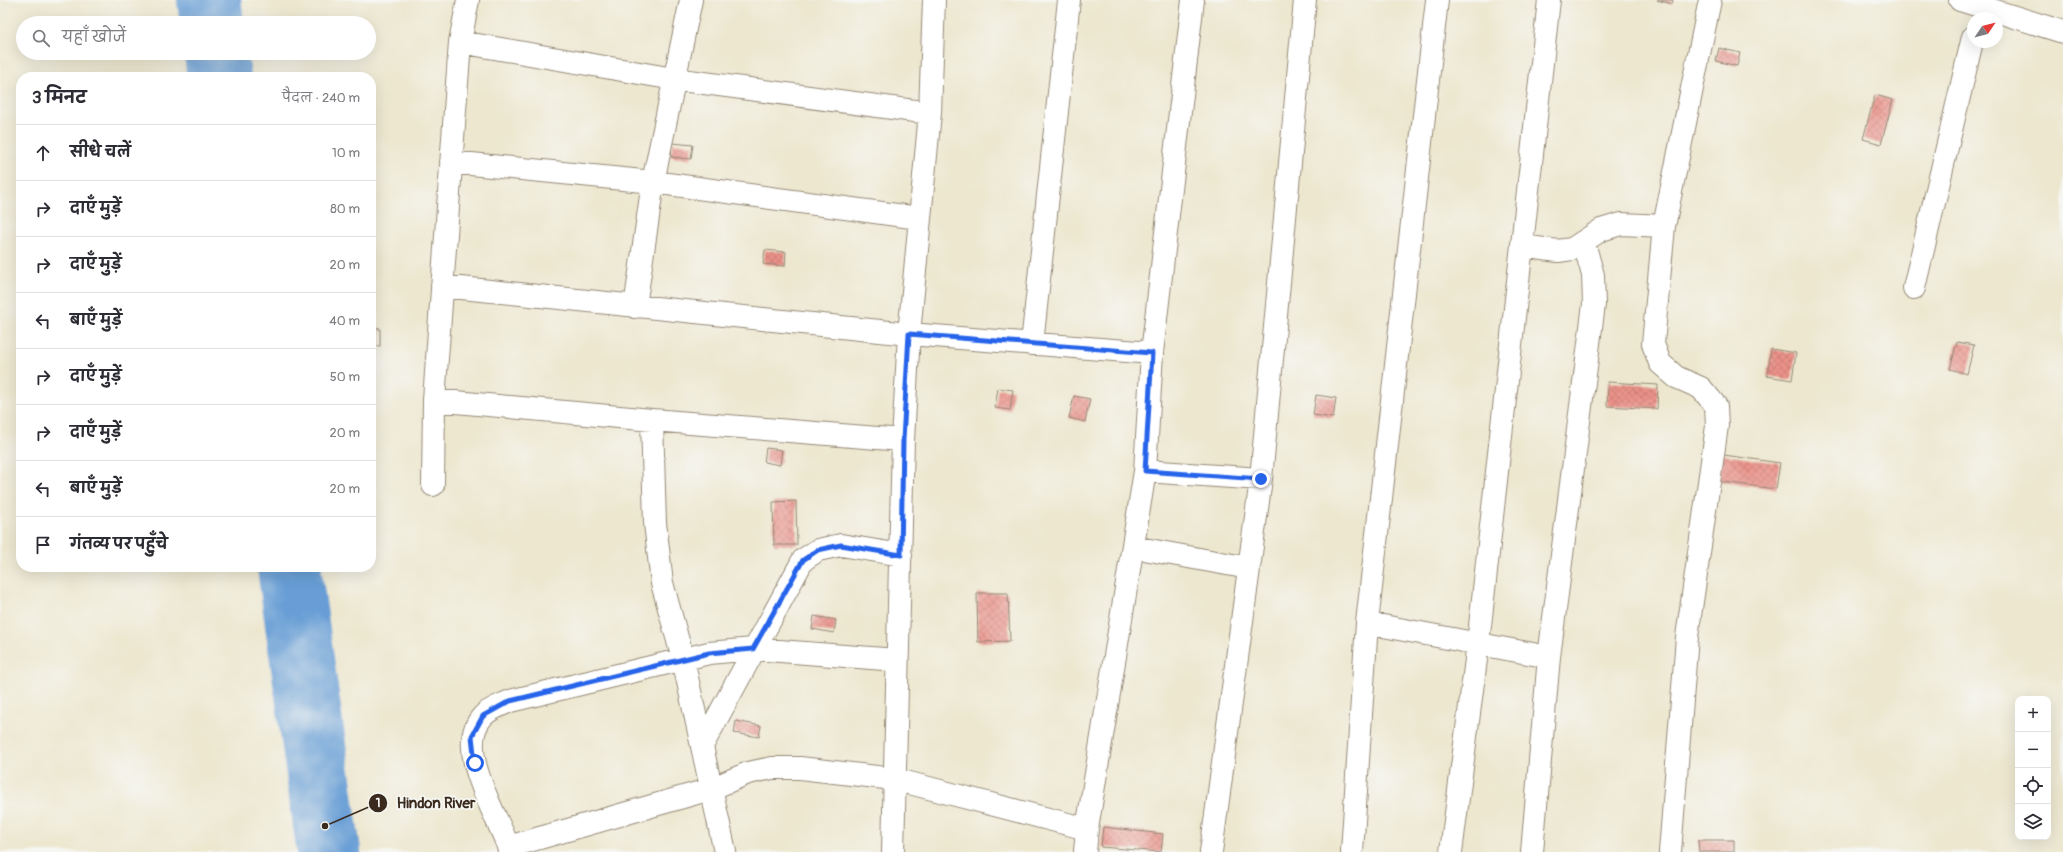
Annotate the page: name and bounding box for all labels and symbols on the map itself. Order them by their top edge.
north arrow [1967,12,2003,48]
route end [1252,470,1270,488]
route start [466,754,484,772]
callout: Hindon River [368,789,483,816]
text: Hindon River [397,794,476,813]
text: 1 [376,796,380,811]

